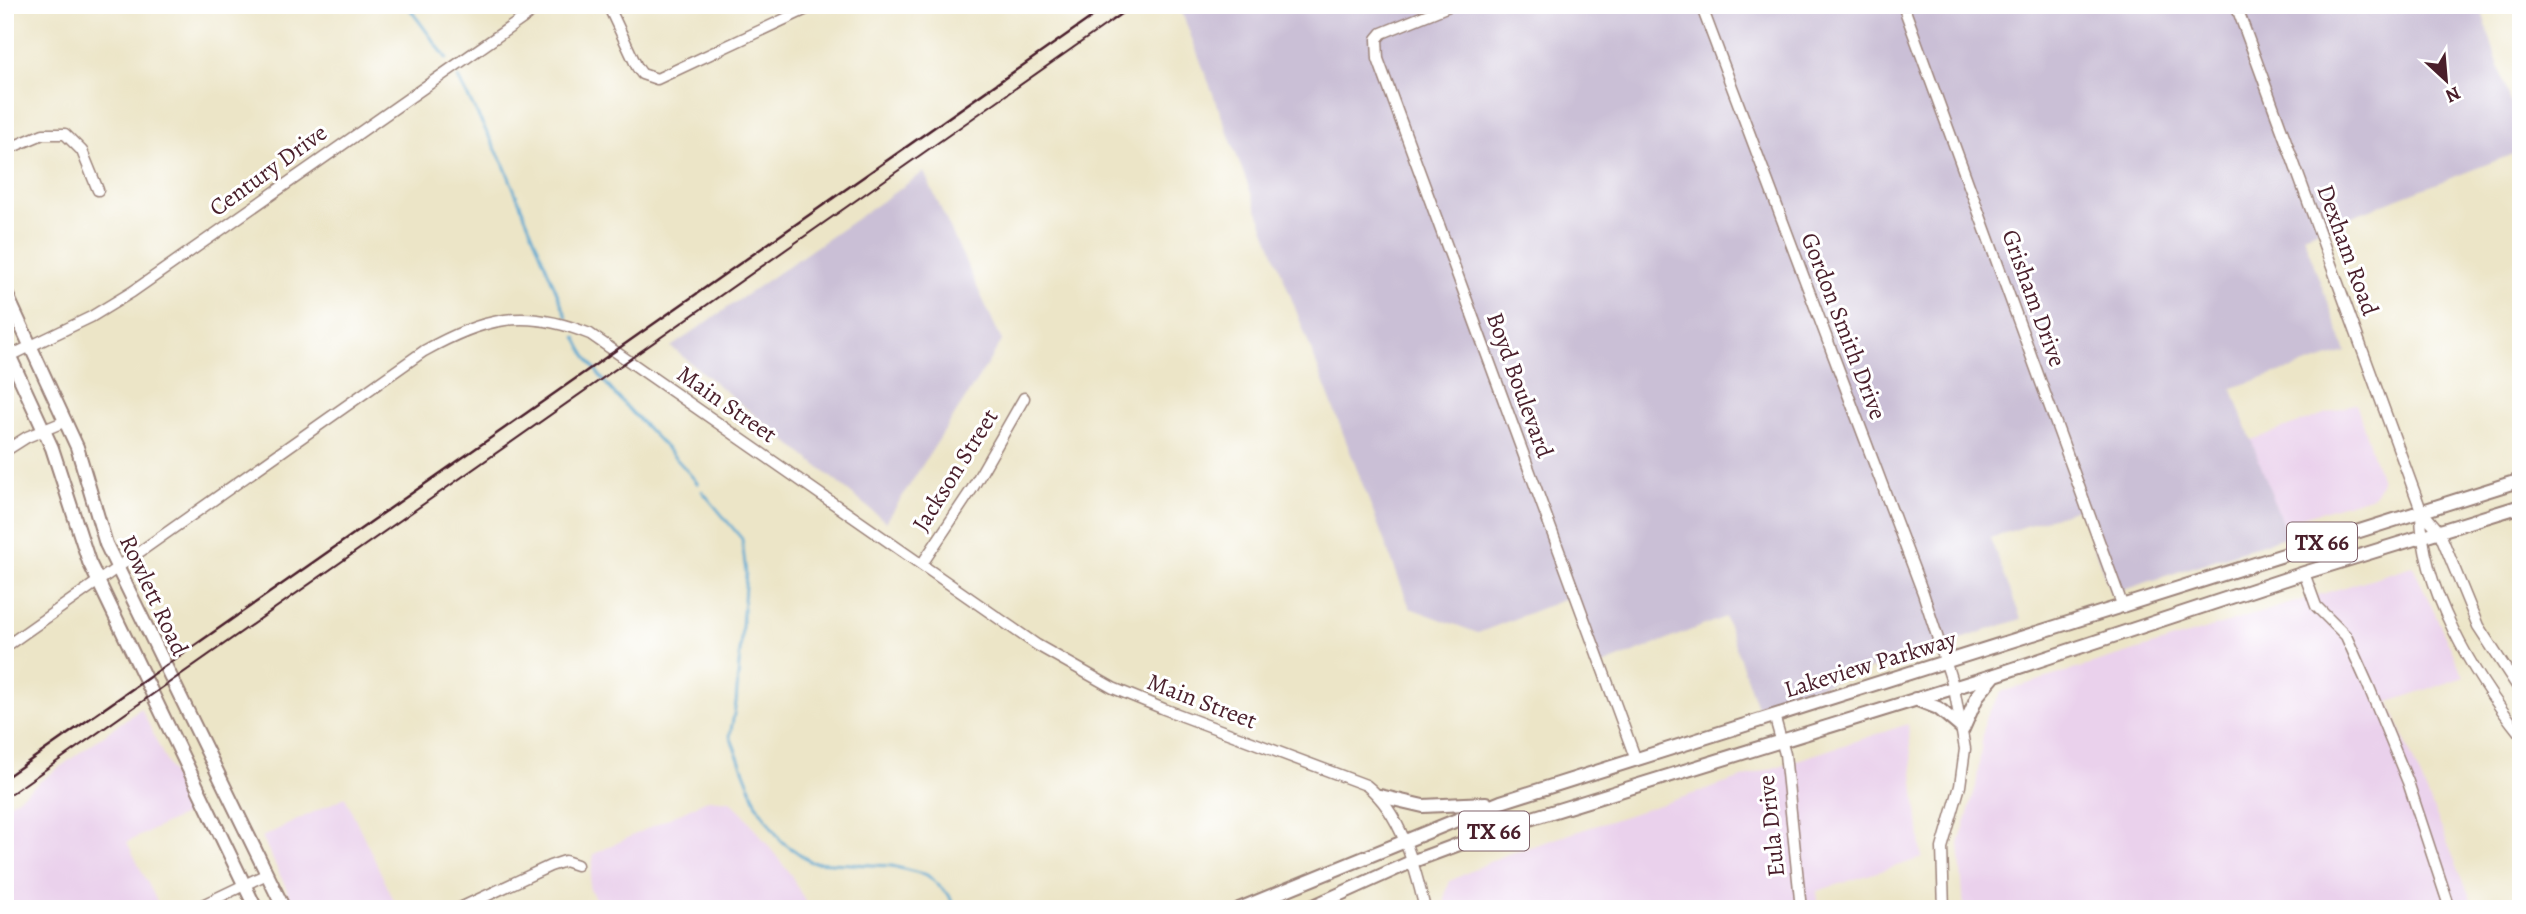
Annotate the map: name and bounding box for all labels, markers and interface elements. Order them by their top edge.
north arrow [2410,46,2480,116]
text: N [2441,80,2465,109]
street label: Century Drive [203,116,333,224]
street label: Dexham Road [2309,180,2387,320]
street label: Grisham Drive [1994,225,2074,371]
street label: Gordon Smith Drive [1794,228,1894,424]
street label: Boyd Boulevard [1479,308,1561,462]
street label: Main Street [671,358,783,450]
street label: Jackson Street [905,403,1005,537]
road number: TX 66 [2287,522,2357,562]
street label: Rowlett Road [112,530,196,661]
street label: Lakeview Parkway [1780,623,1960,705]
street label: Main Street [1143,665,1261,737]
street label: Eula Drive [1750,773,1792,879]
road number: TX 66 [1459,811,1529,850]

